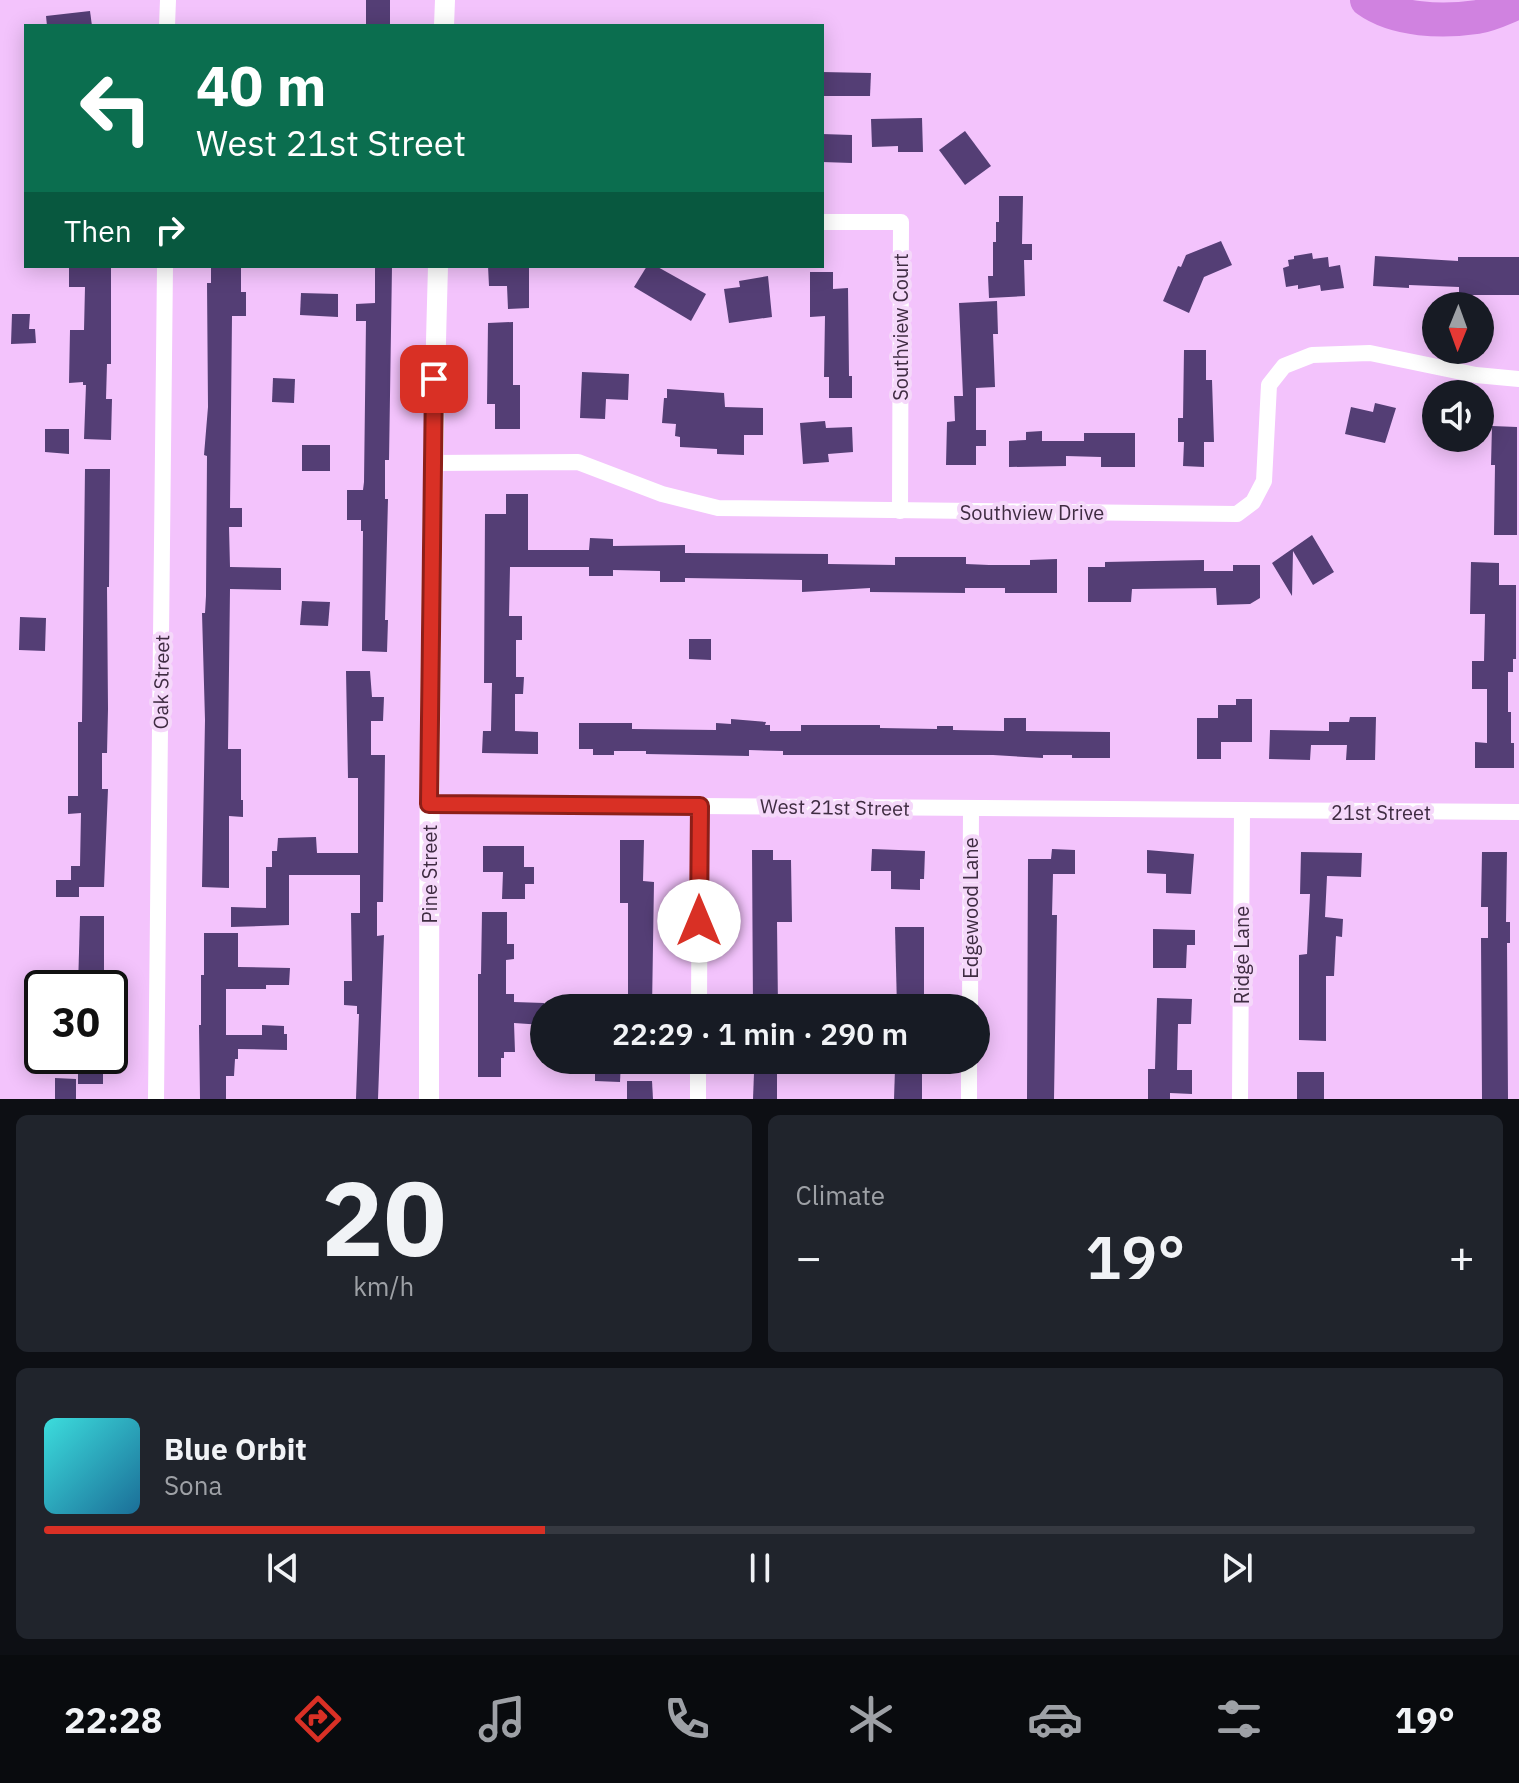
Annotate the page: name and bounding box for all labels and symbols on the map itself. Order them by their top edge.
street label: Southview Court [887,253,914,401]
north arrow [1422,292,1494,364]
pin [400,345,468,413]
street label: Southview Drive [960,499,1104,526]
street label: Oak Street [147,634,175,730]
street label: West 21st Street [760,792,910,822]
street label: 21st Street [1331,799,1431,826]
street label: Pine Street [416,824,443,924]
street label: Edgewood Lane [957,837,984,979]
position arrow [657,879,741,963]
street label: Ridge Lane [1228,906,1255,1004]
speed limit sign: 30 [24,970,128,1074]

